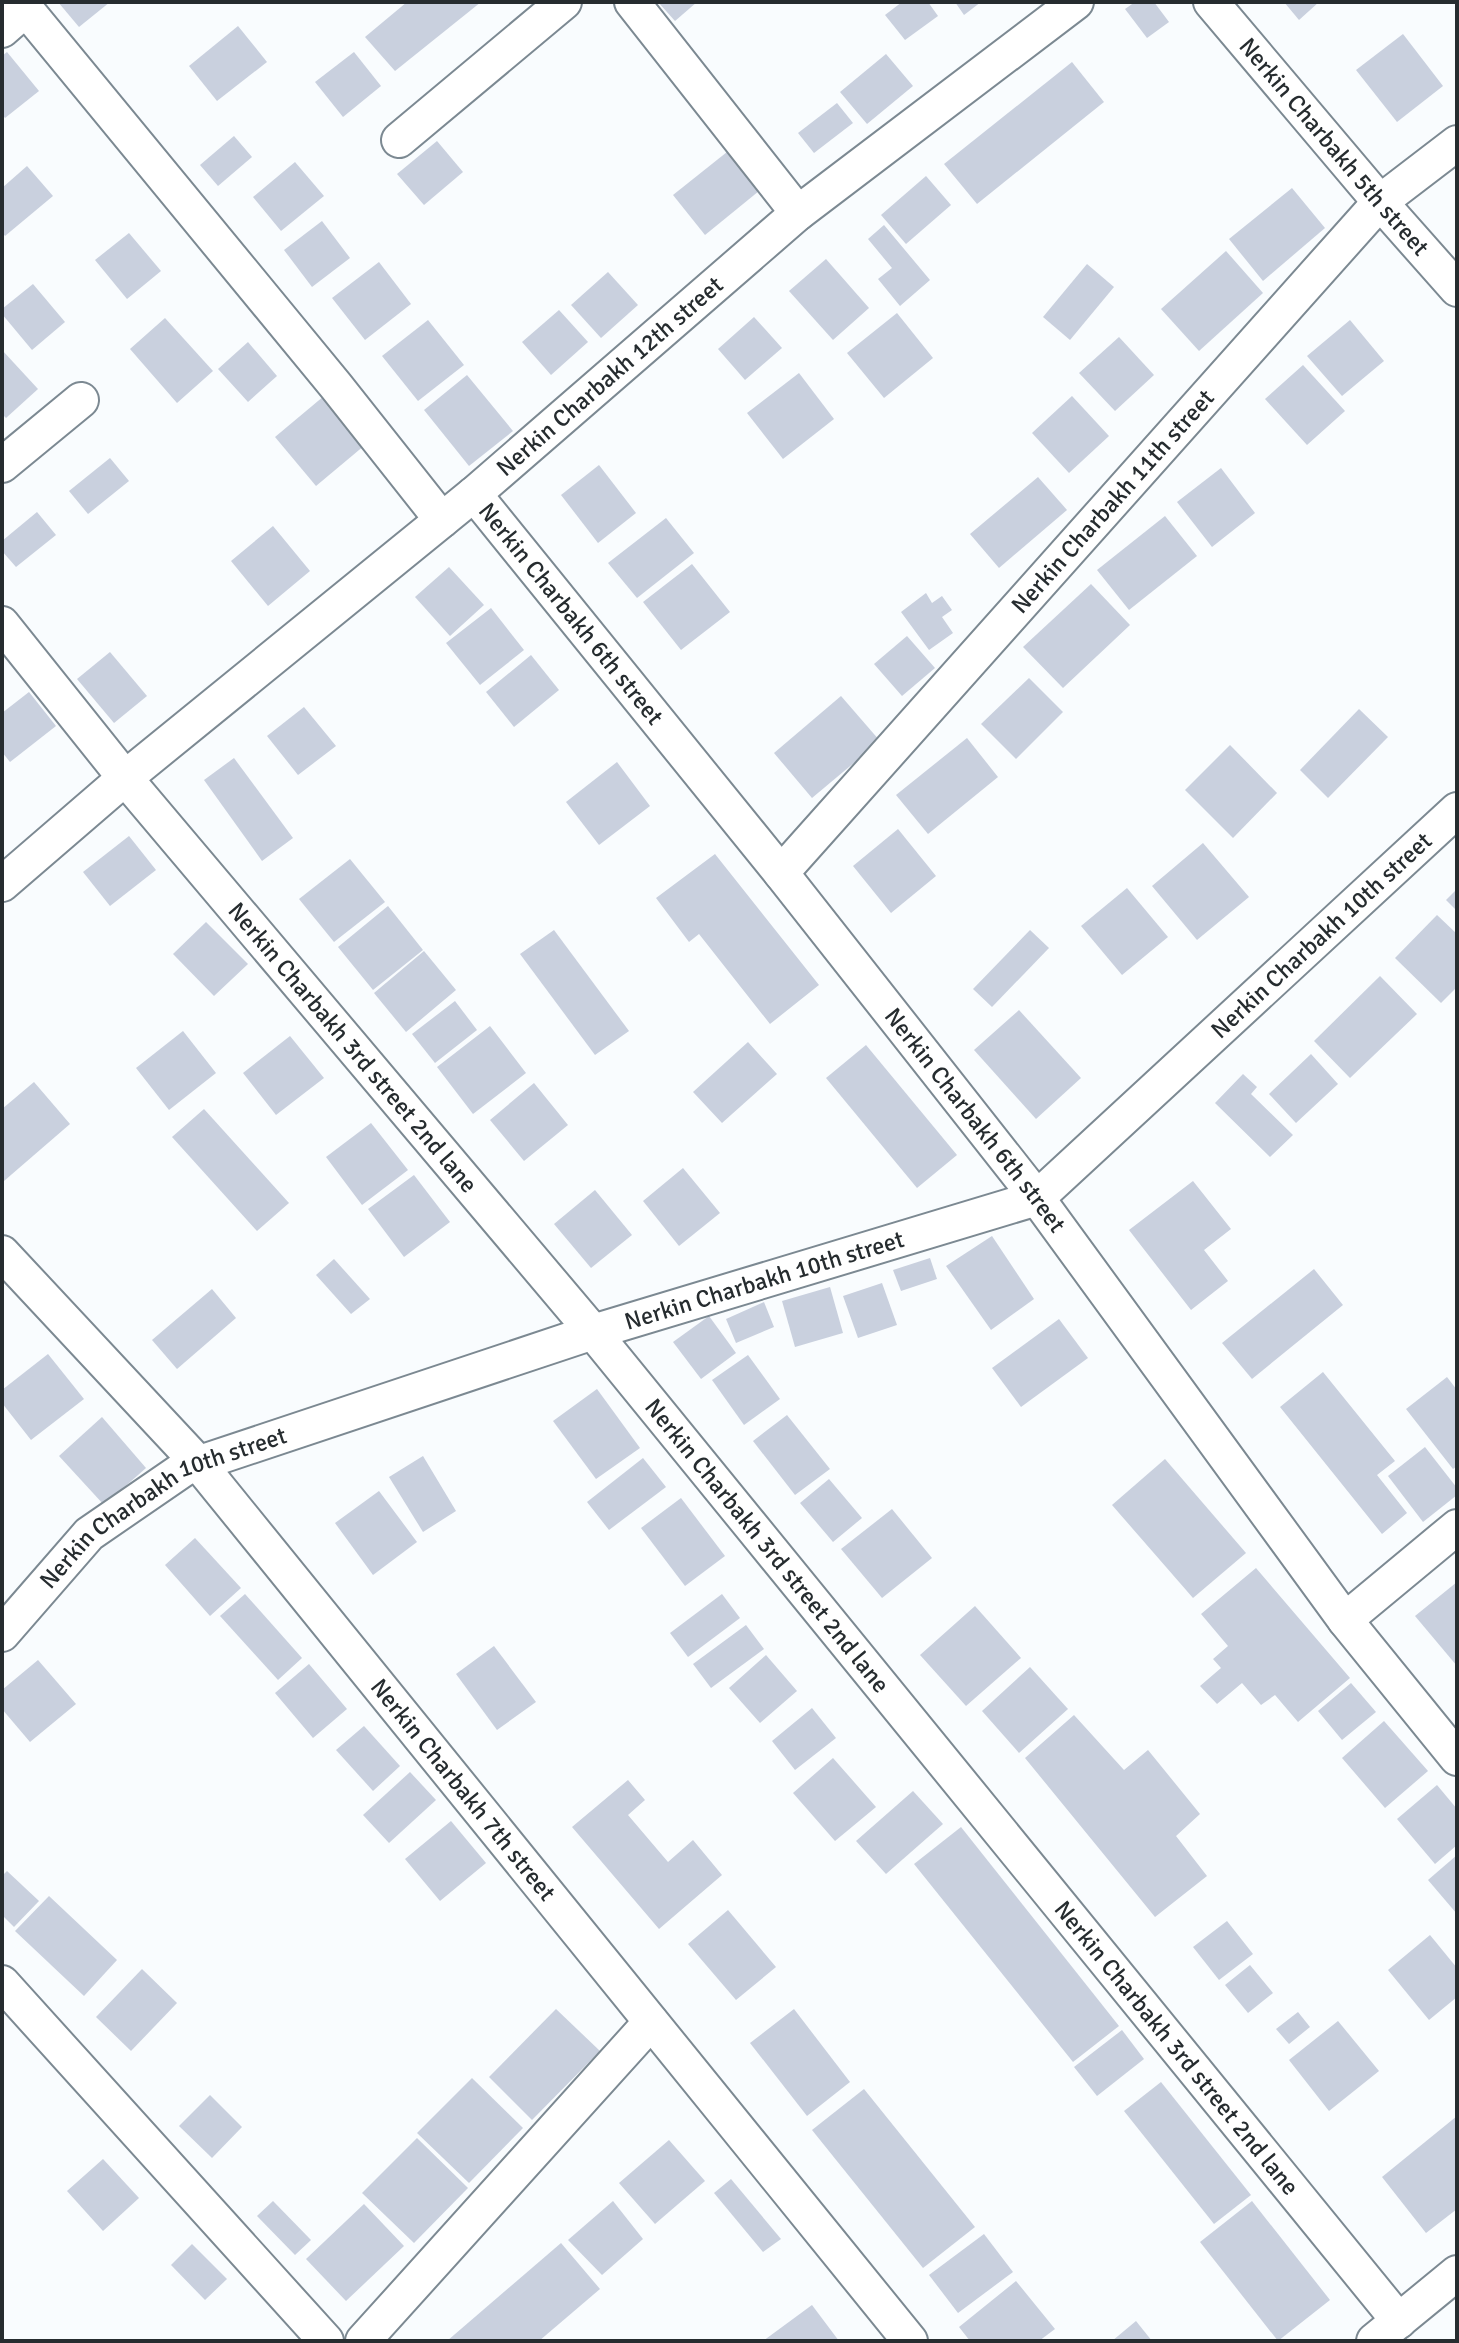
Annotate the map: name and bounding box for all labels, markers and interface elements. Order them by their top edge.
street label: Nerkin Charbakh 5th street [1233,32,1435,262]
street label: Nerkin Charbakh 12th street [490,270,729,483]
street label: Nerkin Charbakh 11th street [1005,383,1220,620]
street label: Nerkin Charbakh 6th street [472,496,670,731]
street label: Nerkin Charbakh 10th street [1205,826,1438,1045]
street label: Nerkin Charbakh 3rd street 2nd lane [222,896,484,1199]
street label: Nerkin Charbakh 6th street [878,1002,1072,1238]
street label: Nerkin Charbakh 10th street [621,1224,908,1337]
street label: Nerkin Charbakh 3rd street 2nd lane [638,1392,896,1699]
street label: Nerkin Charbakh 10th street [33,1420,290,1595]
street label: Nerkin Charbakh 7th street [364,1673,562,1907]
street label: Nerkin Charbakh 3rd street 2nd lane [1048,1895,1305,2201]

